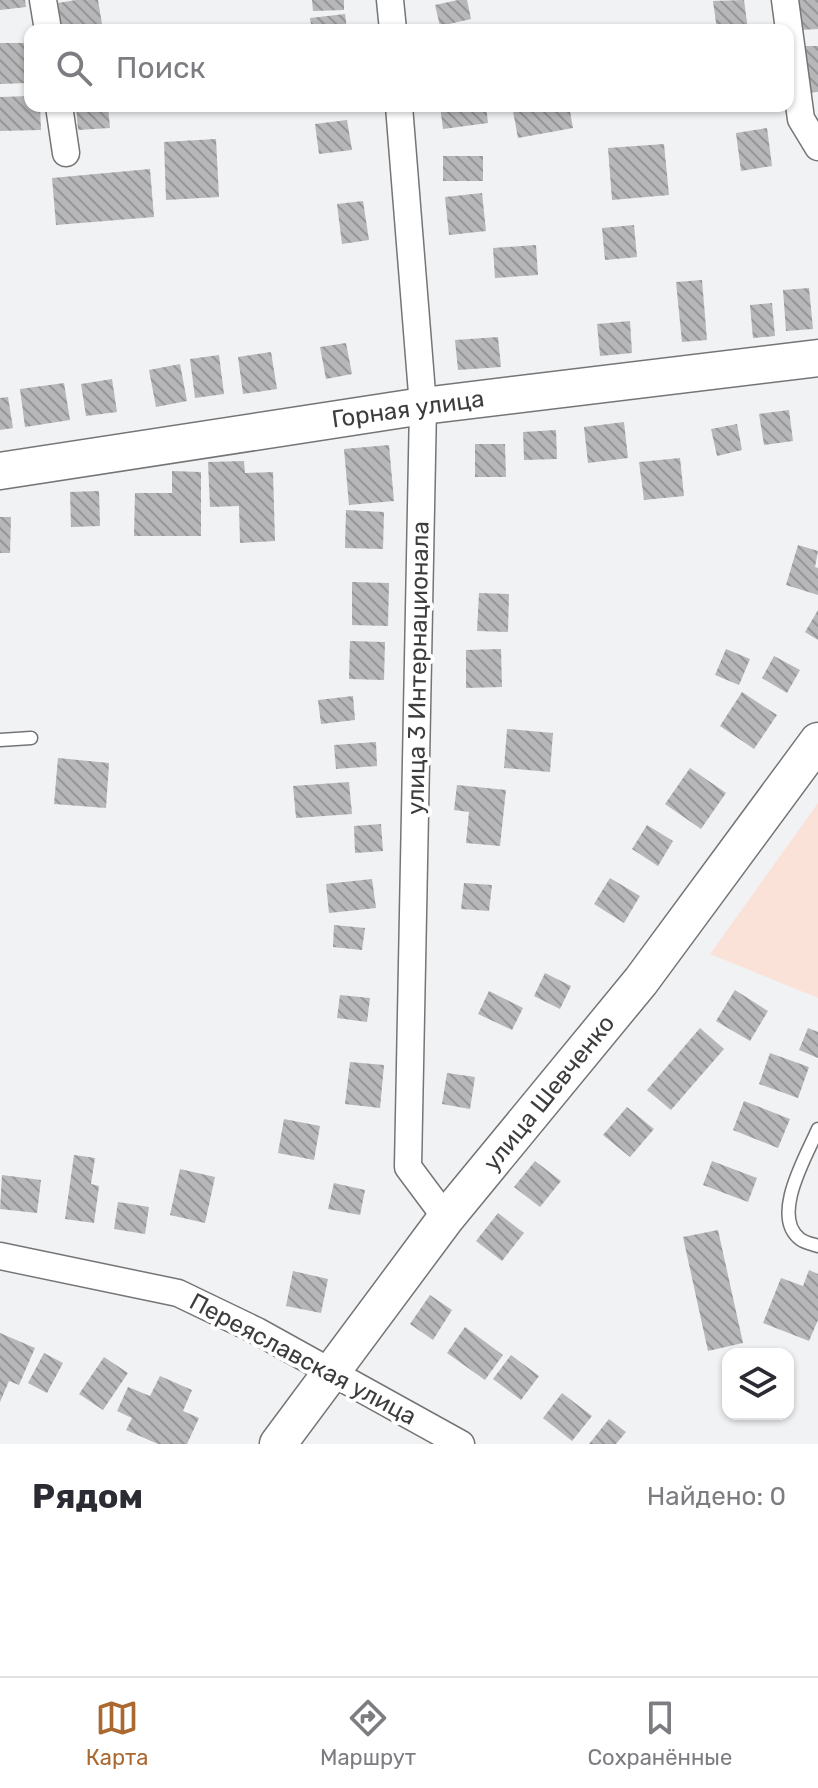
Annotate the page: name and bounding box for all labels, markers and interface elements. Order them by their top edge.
search box [24,24,794,112]
icon: search [52,46,96,90]
text: Поиск [116,50,206,86]
street label: Горная улица [330,384,486,434]
street label: улица 3 Интернационала [401,521,435,815]
street label: улица Шевченко [478,1010,620,1176]
street label: Переяславская улица [185,1287,421,1431]
map controls [722,1348,794,1420]
button: layers [722,1348,794,1420]
text: Рядом [32,1476,143,1517]
text: Найдено: 0 [647,1481,786,1512]
tab: Карта [86,1696,148,1771]
tab: Маршрут [320,1696,416,1771]
tab: Сохранённые [587,1696,732,1771]

